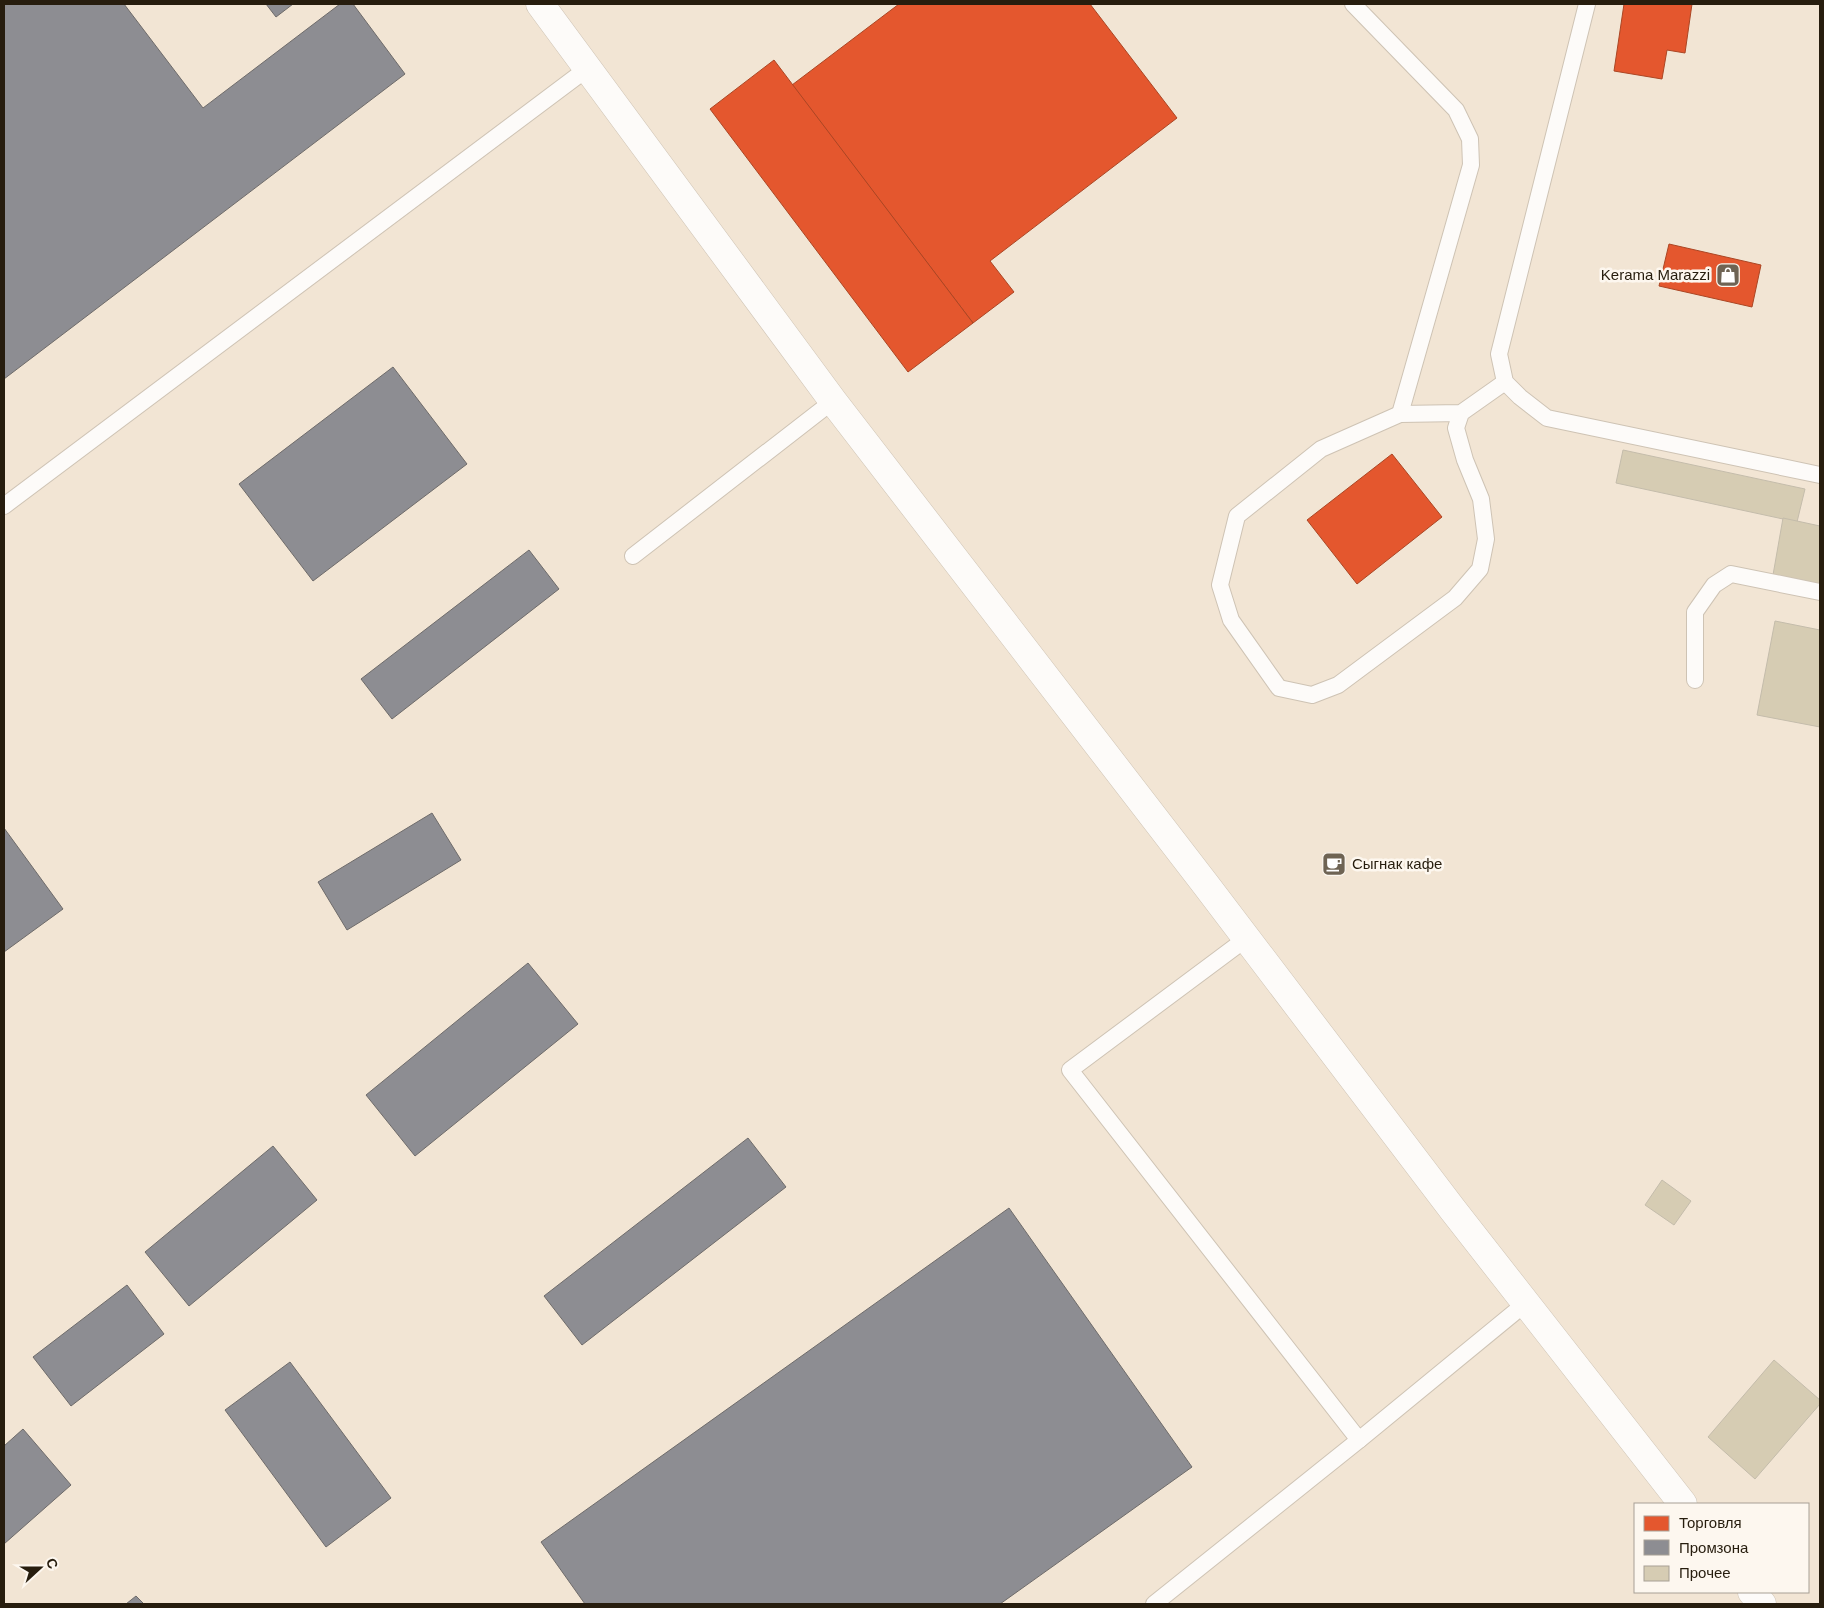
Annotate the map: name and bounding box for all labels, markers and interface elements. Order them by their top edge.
shop icon: Kerama Marazzi [1715,262,1741,288]
place label: Kerama Marazzi [1601,266,1710,283]
cafe icon: Сыгнак кафе [1321,851,1347,877]
place label: Сыгнак кафе [1352,855,1442,872]
legend [1634,1503,1809,1593]
text: Торговля [1679,1514,1742,1531]
text: Промзона [1679,1539,1749,1556]
north arrow [15,1543,65,1593]
text: С [43,1556,61,1571]
text: Прочее [1679,1564,1731,1581]

